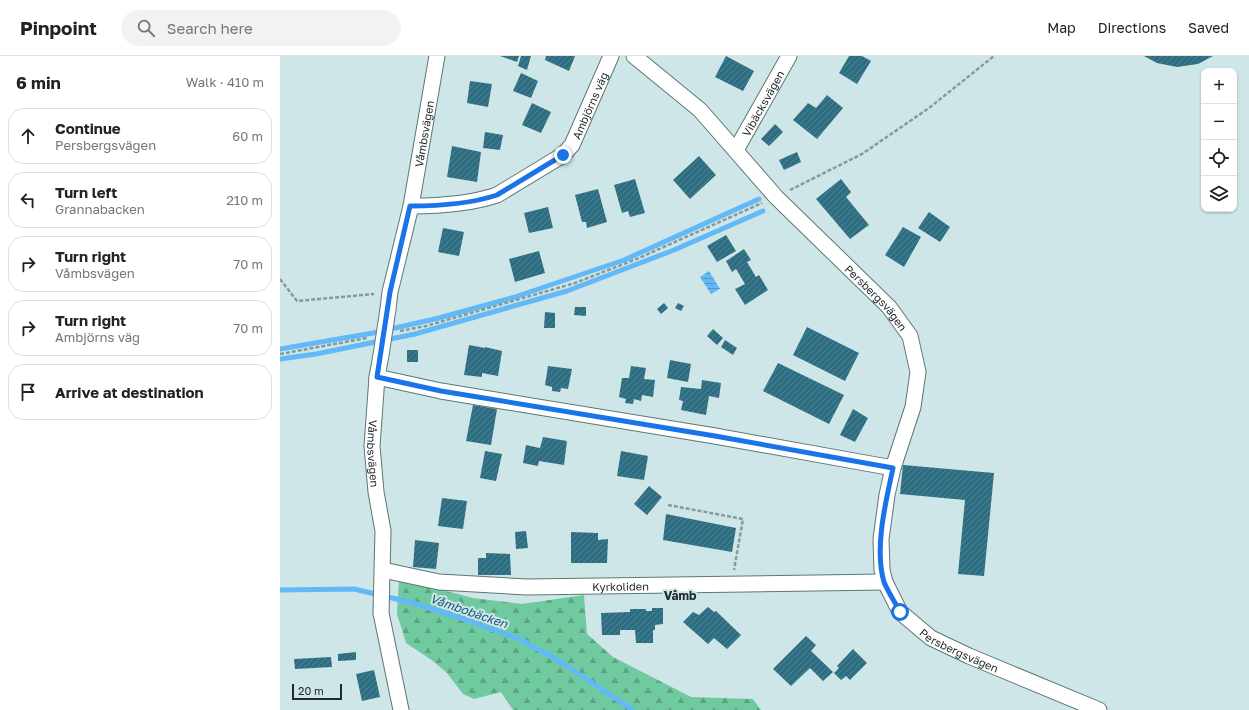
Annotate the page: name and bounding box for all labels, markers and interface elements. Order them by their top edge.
search box [121,10,401,46]
text: Pinpoint [20,16,97,39]
icon: search [135,17,157,39]
text: Search here [167,19,253,37]
text: Map [1047,19,1076,36]
text: Directions [1098,19,1166,36]
text: Saved [1188,19,1229,36]
street label: Vibäcksvägen [739,68,786,138]
map controls [1201,68,1237,212]
button: + [1201,68,1237,104]
street label: Ambjörns väg [569,70,610,141]
text: 6 min [16,72,61,93]
text: Walk · 410 m [186,74,264,90]
street label: Våmbsvägen [411,99,436,168]
button: − [1201,104,1237,140]
text: Continue [55,119,121,137]
icon: ahead [17,125,39,147]
text: 60 m [232,128,263,144]
text: Persbergsvägen [55,137,156,153]
button: locate [1201,140,1237,176]
route end [554,146,572,164]
button: layers [1201,176,1237,212]
text: Turn left [55,183,117,201]
icon: left [17,189,39,211]
text: 210 m [226,192,263,208]
text: Grannabacken [55,201,145,217]
text: Turn right [55,247,126,265]
icon: right [17,253,39,275]
text: 70 m [233,256,263,272]
street label: Persbergsvägen [843,262,910,333]
text: Våmbsvägen [55,265,135,281]
text: Turn right [55,311,126,329]
icon: right [17,317,39,339]
text: 70 m [233,320,263,336]
text: Ambjörns väg [55,329,140,345]
icon: arrive [17,381,39,403]
text: Arrive at destination [55,383,204,401]
street label: Våmbsvägen [365,419,382,488]
street label: Kyrkoliden [592,579,649,593]
district label: Våmb [664,588,697,603]
water label: Våmbobäcken [428,591,510,631]
route start [891,603,909,621]
street label: Persbergsvägen [918,625,1001,674]
scale bar [292,682,342,701]
text: 20 m [298,684,324,697]

